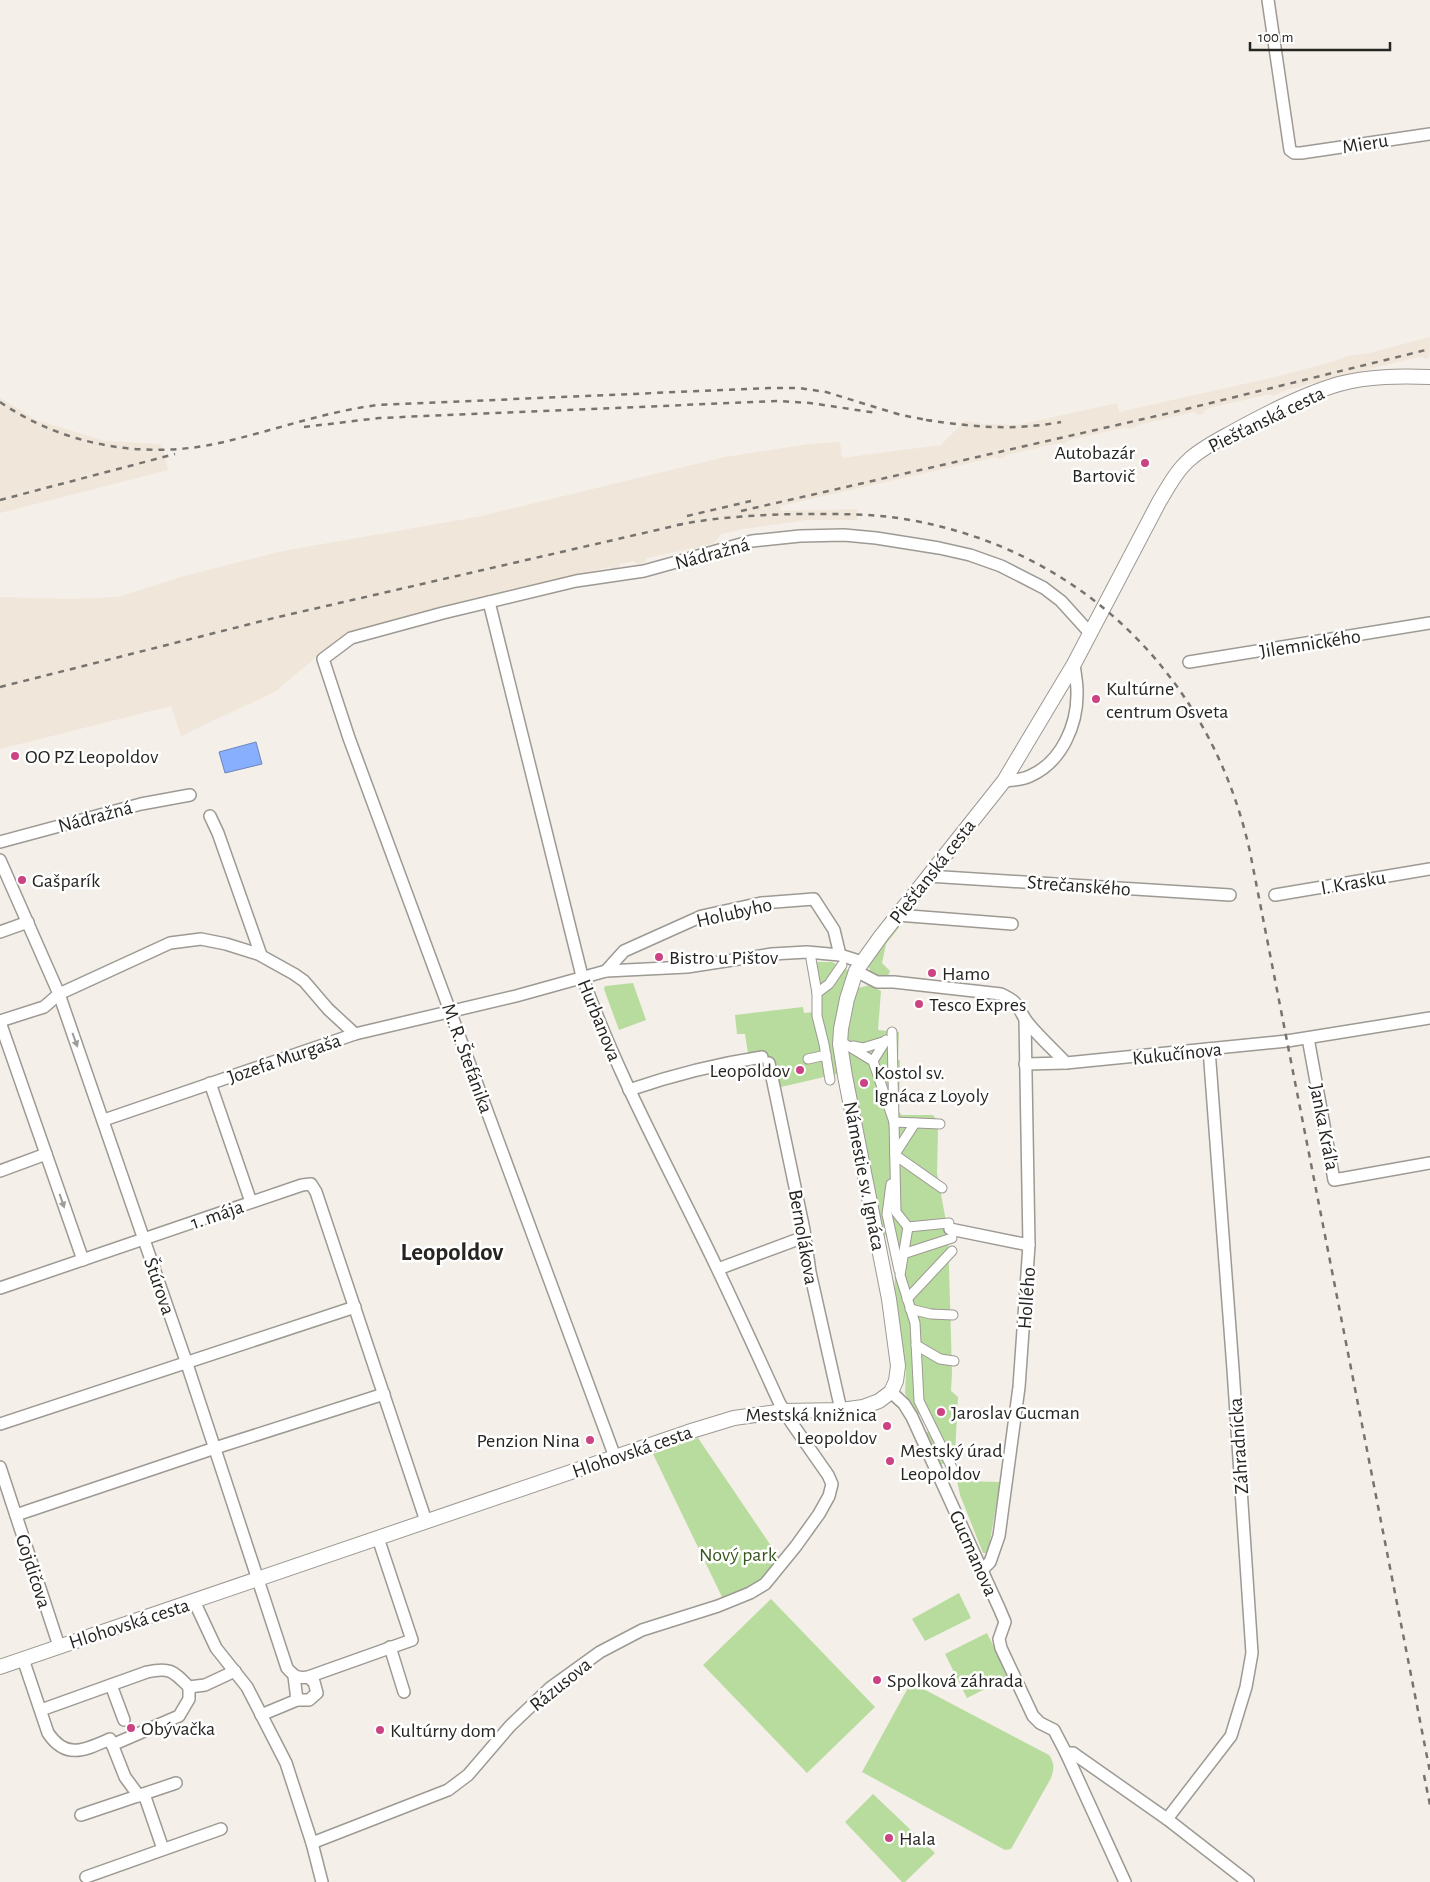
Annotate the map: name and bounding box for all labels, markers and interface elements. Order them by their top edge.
scale bar [1250,20,1390,52]
text: 100 m [1258,30,1293,45]
street label: Mieru [1341,130,1390,158]
street label: Piešťanská cesta [1205,383,1328,457]
place label: Autobazár Bartovič [1054,443,1136,486]
marker: Autobazár Bartovič [1139,457,1151,469]
street label: Nádražná [673,534,752,573]
street label: Jilemnického [1258,626,1362,662]
place label: Kultúrne centrum Osveta [1106,679,1229,722]
marker: Kultúrne centrum Osveta [1090,693,1102,705]
place label: OO PZ Leopoldov [25,747,159,767]
marker: OO PZ Leopoldov [9,750,21,762]
street label: Nádražná [56,797,135,836]
street label: Piešťanská cesta [886,816,980,928]
street label: I. Krasku [1319,867,1387,899]
place label: Gašparík [32,871,100,891]
street label: Strečanského [1026,872,1131,900]
marker: Gašparík [16,874,28,886]
street label: Holubyho [694,895,774,931]
place label: Bistro u Pištov [669,948,779,968]
marker: Bistro u Pištov [653,951,665,963]
place label: Hamo [942,964,990,984]
marker: Hamo [926,967,938,979]
street label: Hurbanova [574,977,625,1064]
place label: Tesco Expres [929,995,1026,1015]
marker: Tesco Expres [913,998,925,1010]
street label: M. R. Štefánika [438,1000,497,1116]
street label: Jozefa Murgaša [225,1030,343,1088]
one-way arrow [72,1033,79,1048]
street label: Kukučínova [1131,1039,1223,1069]
place label: Leopoldov [710,1061,791,1081]
place label: Kostol sv. Ignáca z Loyoly [874,1063,989,1106]
marker: Leopoldov [794,1064,806,1076]
marker: Kostol sv. Ignáca z Loyoly [858,1077,870,1089]
street label: Janka Kráľa [1306,1082,1342,1172]
street label: Námestie sv. Ignáca [840,1100,888,1253]
street label: Bernolákova [785,1188,821,1286]
one-way arrow [59,1193,66,1208]
street label: 1. mája [188,1197,246,1233]
district label: Leopoldov [400,1240,504,1265]
street label: Štúrova [140,1255,179,1318]
street label: Hollého [1015,1266,1039,1330]
street label: Záhradnícka [1226,1397,1252,1495]
place label: Jaroslav Gucman [951,1403,1080,1423]
place label: Mestská knižnica Leopoldov [746,1405,878,1448]
marker: Jaroslav Gucman [935,1406,947,1418]
marker: Mestská knižnica Leopoldov [881,1420,893,1432]
street label: Hlohovská cesta [570,1422,695,1482]
place label: Penzion Nina [477,1431,580,1451]
marker: Penzion Nina [584,1434,596,1446]
place label: Mestský úrad Leopoldov [900,1441,1003,1484]
marker: Mestský úrad Leopoldov [884,1455,896,1467]
street label: Gucmanova [945,1508,1001,1599]
street label: Gojdičova [12,1532,54,1611]
park label: Nový park [699,1545,777,1565]
street label: Hlohovská cesta [67,1595,192,1653]
street label: Rázusova [526,1654,595,1715]
place label: Spolková záhrada [887,1671,1023,1691]
marker: Spolková záhrada [871,1674,883,1686]
place label: Obývačka [141,1719,215,1739]
place label: Kultúrny dom [390,1721,496,1741]
marker: Obývačka [125,1722,137,1734]
marker: Kultúrny dom [374,1724,386,1736]
place label: Hala [899,1829,936,1849]
marker: Hala [883,1832,895,1844]

